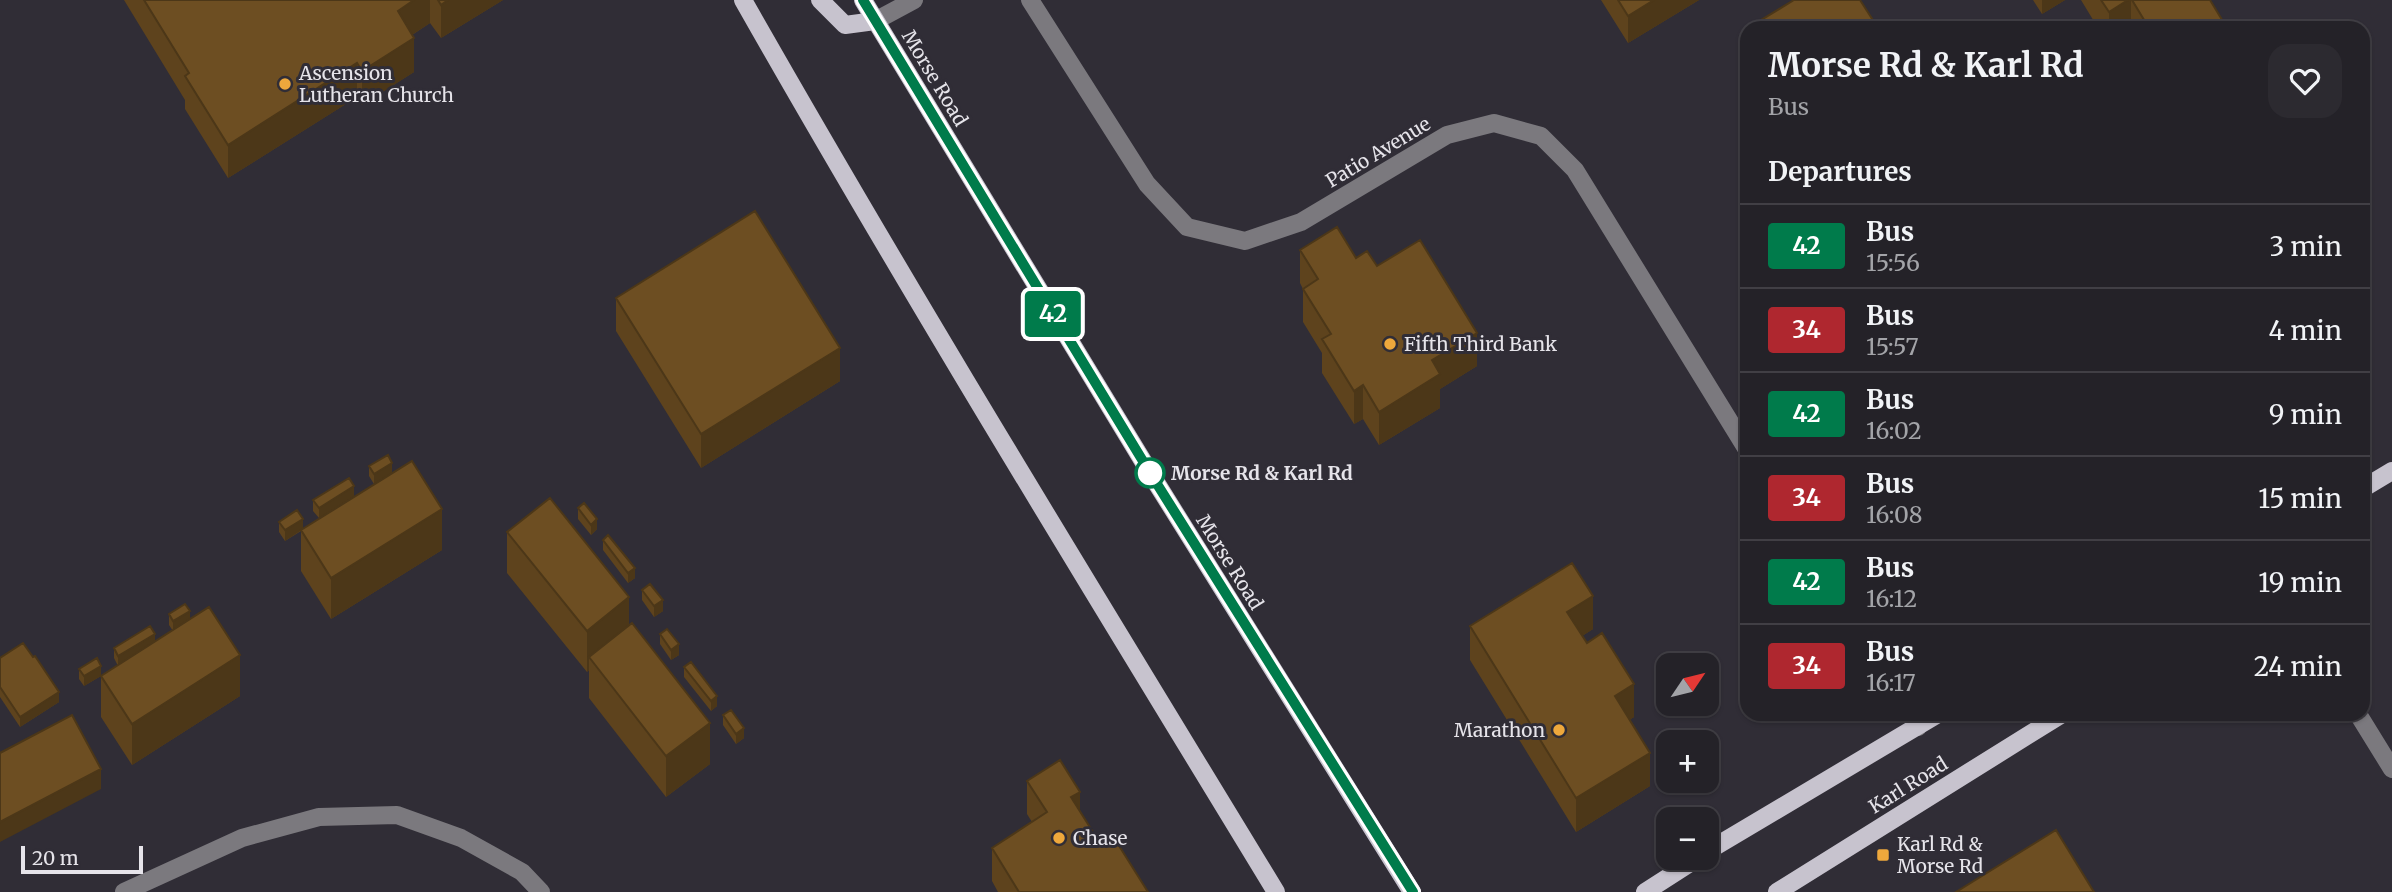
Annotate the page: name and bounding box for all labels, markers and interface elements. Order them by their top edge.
street label: Morse Road [897,26,973,130]
button: heart [2268,44,2342,118]
text: Morse Rd & Karl Rd [1768,45,2084,86]
place label: Ascension Lutheran Church [298,61,454,107]
marker: Ascension Lutheran Church [277,76,293,92]
text: Bus [1768,92,1809,121]
street label: Patio Avenue [1321,111,1435,193]
text: Departures [1768,155,1912,188]
text: Bus [1866,215,1914,248]
text: 42 [1792,230,1821,261]
text: 3 min [2270,230,2342,263]
text: 15:56 [1866,248,1920,277]
line badge: 42 [1021,291,1084,337]
text: 42 [1039,298,1067,329]
text: Bus [1866,299,1914,332]
text: 34 [1792,314,1821,345]
text: 4 min [2268,314,2342,347]
place label: Fifth Third Bank [1404,332,1557,356]
text: 15:57 [1866,332,1919,361]
marker: Fifth Third Bank [1382,336,1398,352]
text: Bus [1866,383,1914,416]
text: 42 [1792,398,1821,429]
text: 9 min [2269,398,2342,431]
text: 16:02 [1866,416,1922,445]
marker: Morse Rd & Karl Rd [1135,458,1165,488]
place label: Morse Rd & Karl Rd [1171,461,1353,485]
text: Bus [1866,467,1914,500]
text: 34 [1792,482,1821,513]
text: 15 min [2258,482,2342,515]
text: 16:08 [1866,500,1922,529]
street label: Morse Road [1191,510,1269,614]
text: Bus [1866,551,1914,584]
text: 42 [1792,566,1821,597]
text: 19 min [2258,566,2342,599]
text: 16:12 [1866,584,1917,613]
text: Bus [1866,635,1914,668]
text: 34 [1792,650,1821,681]
text: 24 min [2254,650,2342,683]
north arrow [1656,653,1718,716]
map controls [1656,653,1719,870]
text: 16:17 [1866,668,1916,697]
place label: Marathon [1454,718,1545,742]
marker: Marathon [1551,722,1567,738]
button: + [1656,730,1719,793]
street label: Karl Road [1864,751,1952,819]
button: − [1656,807,1719,870]
place label: Chase [1073,826,1128,850]
marker: Chase [1051,830,1067,846]
place label: Karl Rd & Morse Rd [1897,832,1983,878]
scale bar [21,843,144,875]
text: 20 m [32,846,79,870]
marker: Karl Rd & Morse Rd [1875,847,1891,863]

